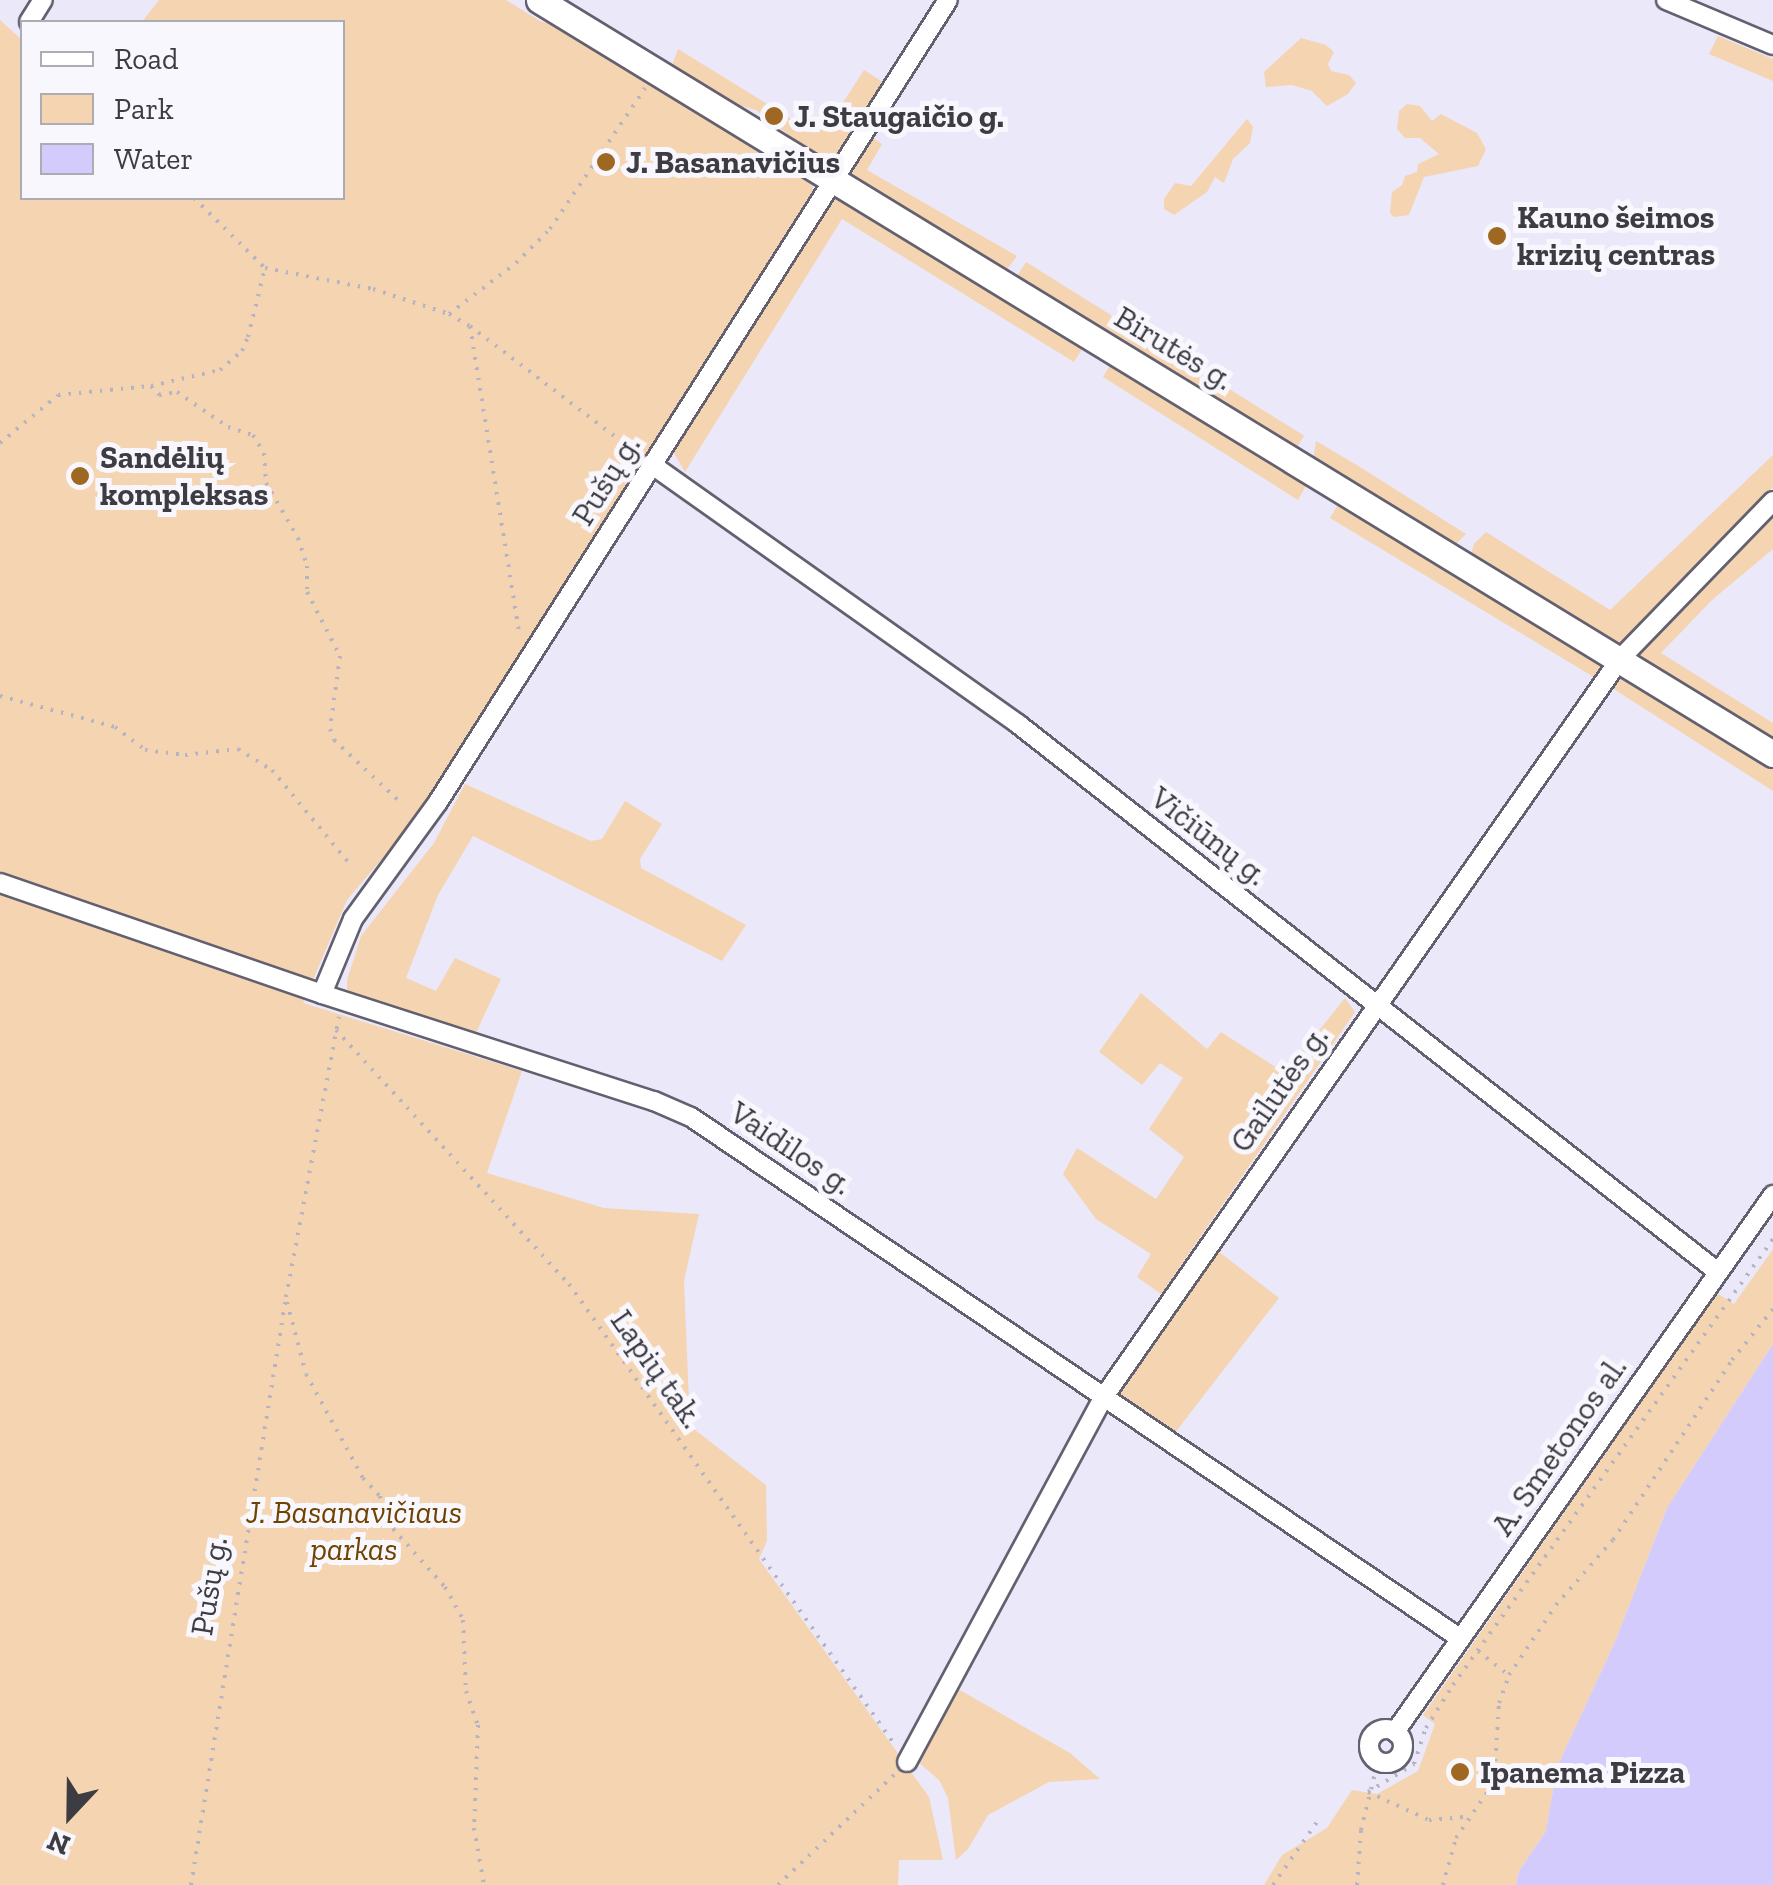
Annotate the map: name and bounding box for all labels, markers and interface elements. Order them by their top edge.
legend [20,20,345,200]
text: Road [114,41,179,77]
text: Park [114,91,174,127]
place label: J. Staugaičio g. [794,97,1004,135]
marker: J. Staugaičio g. [763,105,785,127]
text: Water [114,141,193,177]
place label: J. Basanavičius [626,143,840,181]
marker: J. Basanavičius [595,151,617,173]
place label: Kauno šeimos krizių centras [1517,199,1715,274]
marker: Kauno šeimos krizių centras [1486,225,1508,247]
street label: Birutės g. [1108,298,1240,398]
street label: Pušų g. [563,428,649,532]
place label: Sandėlių kompleksas [100,439,268,514]
marker: Sandėlių kompleksas [69,465,91,487]
street label: Vičiūnų g. [1143,778,1275,894]
street label: Gailutės g. [1222,1019,1336,1159]
street label: Vaidilos g. [722,1093,860,1203]
street label: Lapių tak. [602,1303,712,1435]
street label: A. Smetonos al. [1483,1349,1635,1543]
park label: J. Basanavičiaus parkas [246,1494,462,1569]
street label: Pušų g. [182,1534,236,1638]
place label: Ipanema Pizza [1480,1753,1685,1791]
marker: Ipanema Pizza [1449,1761,1471,1783]
north arrow [20,1765,120,1865]
text: N [43,1824,75,1863]

